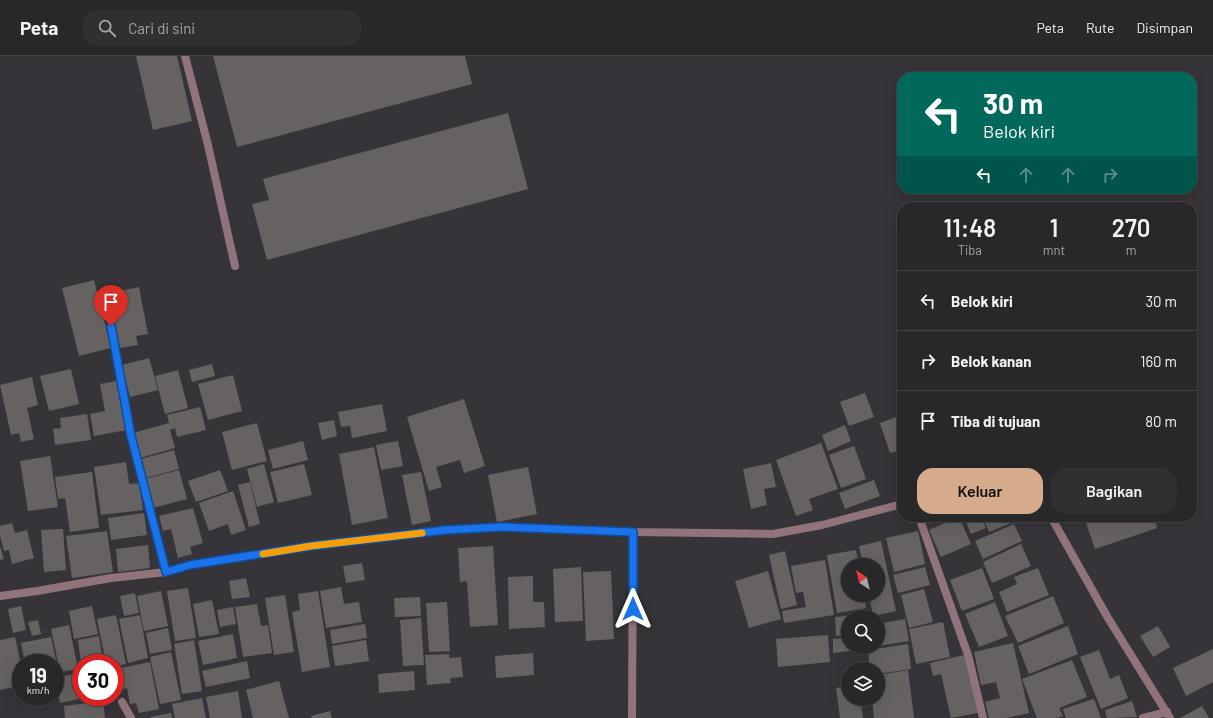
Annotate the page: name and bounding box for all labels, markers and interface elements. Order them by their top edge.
search box [82,10,362,46]
text: Peta [20,16,58,39]
icon: search [96,17,118,39]
text: Cari di sini [128,19,195,37]
text: Peta [1036,19,1064,36]
text: Rute [1086,19,1114,36]
text: Disimpan [1136,19,1193,36]
text: 30 m [983,86,1043,120]
icon: left [917,88,969,140]
text: Belok kiri [983,120,1055,142]
icon: left [973,164,995,186]
icon: ahead [1015,164,1037,186]
icon: ahead [1057,164,1079,186]
icon: right [1099,164,1121,186]
text: 11:48 [944,213,996,242]
text: 1 [1050,213,1058,242]
text: 270 [1112,213,1150,242]
text: Tiba [958,242,982,258]
text: mnt [1043,242,1065,258]
text: m [1126,242,1136,258]
pin [94,285,128,326]
icon: left [917,290,939,312]
icon: arrive [100,291,122,313]
text: Belok kiri [951,292,1013,310]
text: 30 m [1145,292,1177,310]
icon: right [917,350,939,372]
text: Belok kanan [951,352,1031,370]
text: 160 m [1140,352,1177,370]
icon: arrive [917,410,939,432]
text: Tiba di tujuan [951,412,1040,430]
text: 80 m [1145,412,1177,430]
button: Keluar [917,468,1043,514]
button: Bagikan [1051,468,1177,514]
north arrow [841,558,885,602]
map controls [841,558,885,706]
position arrow [612,588,654,630]
button: search [841,610,885,654]
speed limit sign: 30 [72,654,124,706]
button: layers [841,662,885,706]
text: 19 [29,663,47,687]
text: km/h [27,684,49,696]

